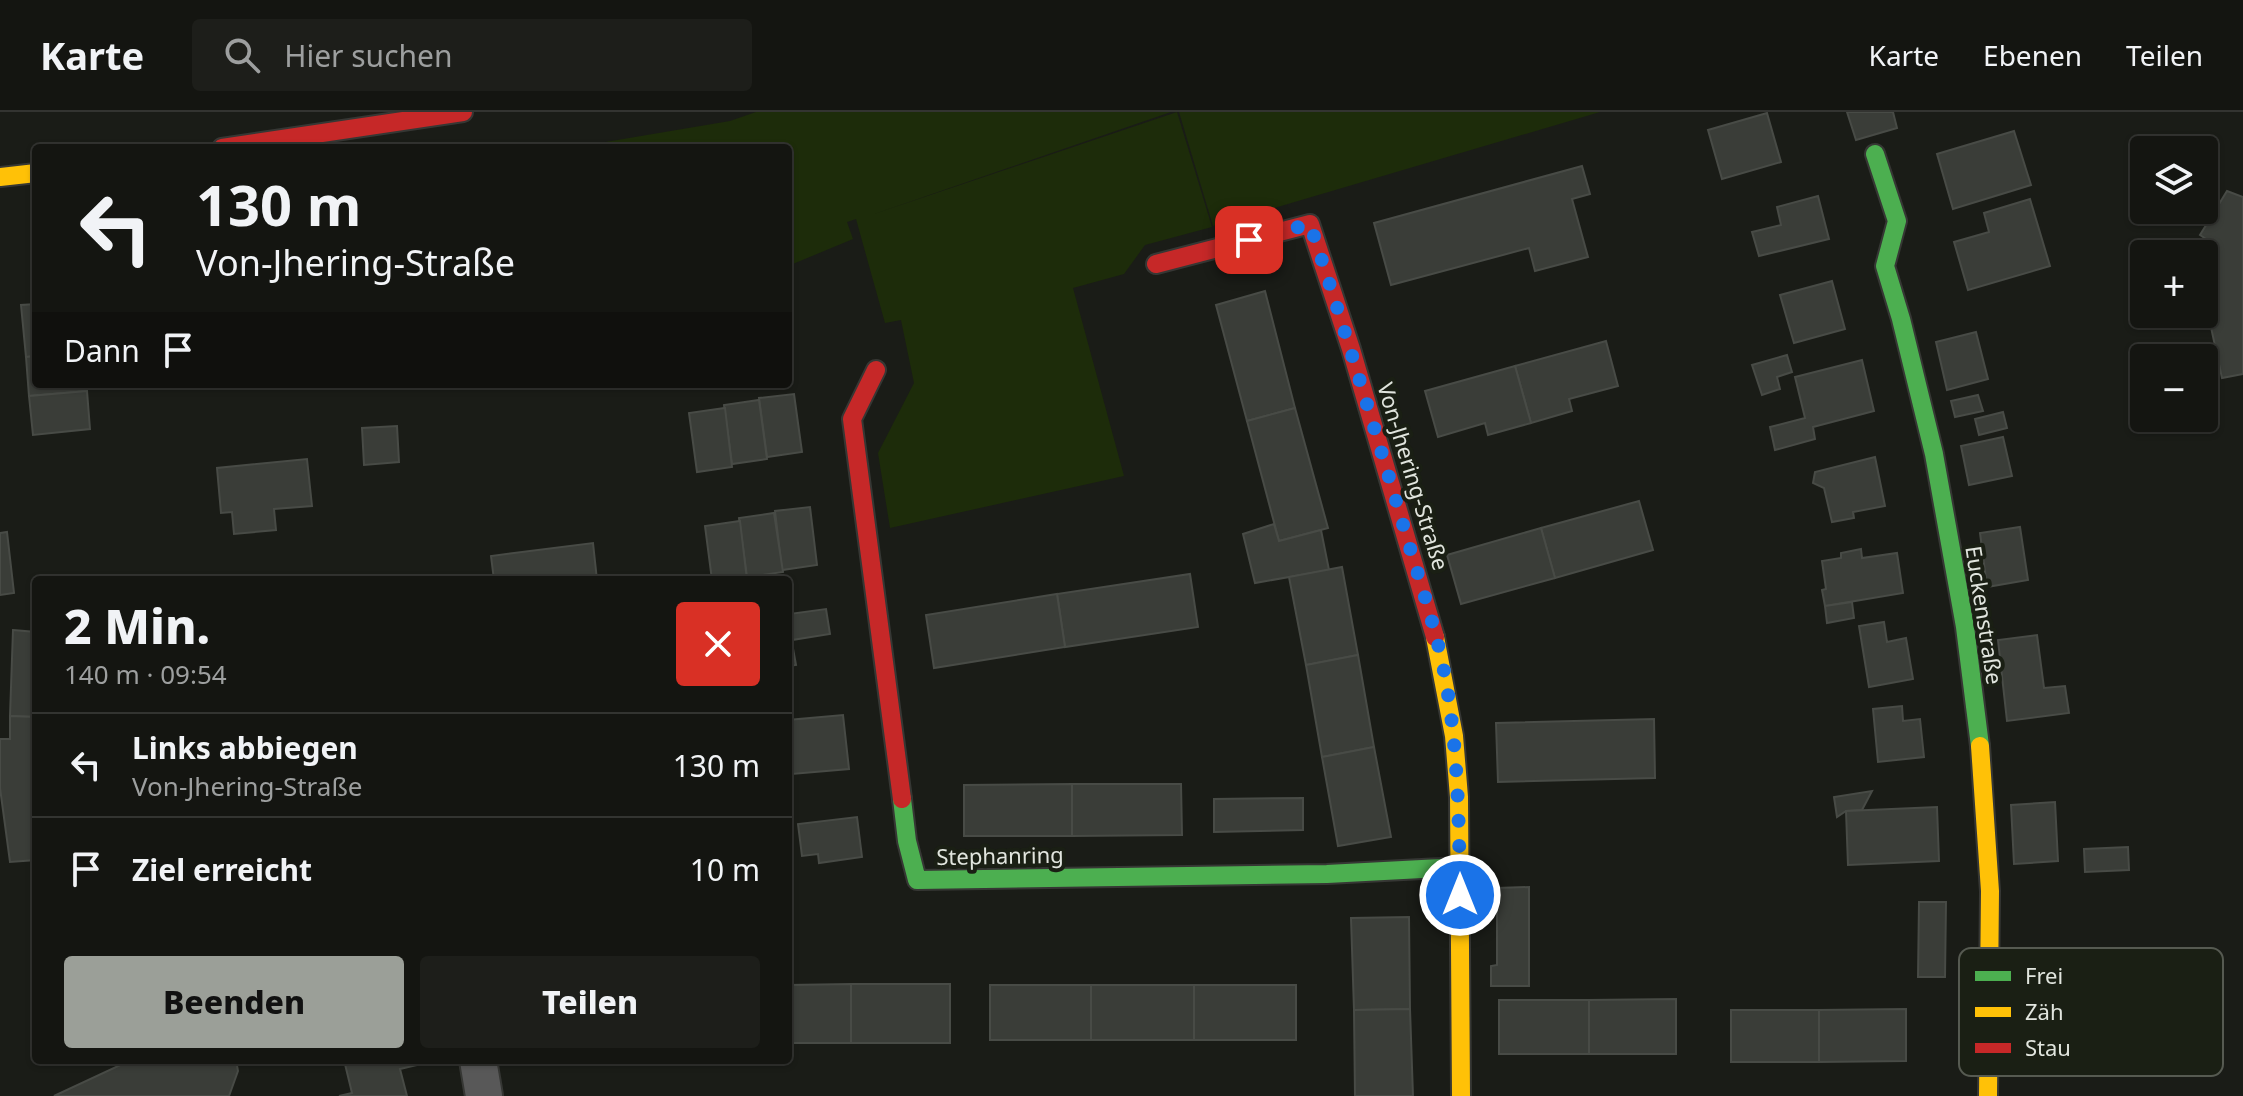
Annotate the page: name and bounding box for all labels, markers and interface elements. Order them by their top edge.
search box [192,19,752,91]
text: Karte [40,29,144,81]
icon: search [220,33,264,77]
text: Hier suchen [284,35,453,76]
text: Karte [1869,36,1939,74]
text: Ebenen [1983,36,2082,74]
text: Teilen [2126,36,2203,74]
map controls [2130,136,2218,432]
button: layers [2130,136,2218,224]
text: 130 m [196,166,361,242]
icon: left [64,176,168,280]
pin [1215,206,1283,274]
icon: arrive [1227,218,1271,262]
text: Von-Jhering-Straße [196,238,515,287]
button: + [2130,240,2218,328]
icon: arrive [156,328,200,372]
text: Dann [64,330,140,371]
button: − [2130,344,2218,432]
street label: Von-Jhering-Straße [1371,378,1457,574]
street label: Euckenstraße [1959,544,2011,686]
text: 2 Min. [64,593,210,658]
button: close [676,602,760,686]
text: 140 m · 09:54 [64,656,227,692]
text: Links abbiegen [132,727,358,768]
icon: left [64,743,108,787]
text: 130 m [673,745,760,786]
text: Von-Jhering-Straße [132,768,363,804]
street label: Stephanring [936,839,1064,871]
icon: arrive [64,847,108,891]
text: Ziel erreicht [132,849,312,890]
text: 10 m [690,849,760,890]
position arrow [1418,853,1502,937]
legend [1959,948,2223,1076]
button: Beenden [64,956,404,1048]
button: Teilen [420,956,760,1048]
text: Frei [2025,960,2063,990]
text: Zäh [2025,996,2064,1026]
text: Stau [2025,1032,2071,1062]

